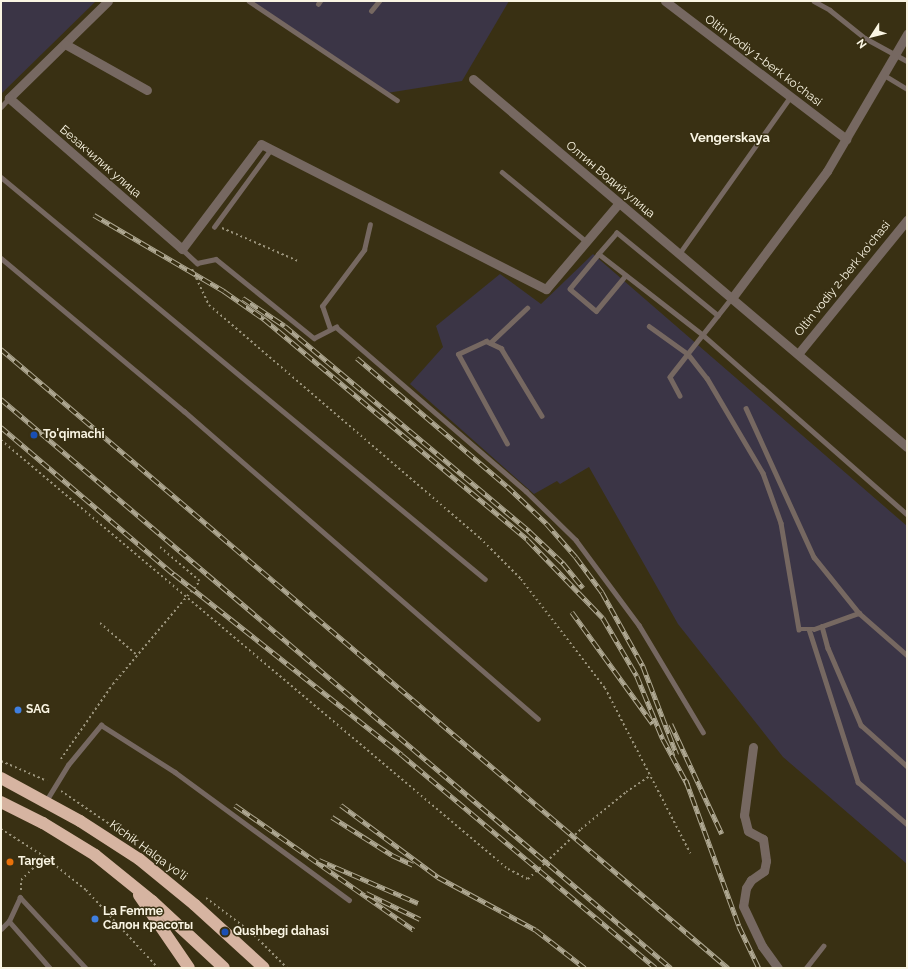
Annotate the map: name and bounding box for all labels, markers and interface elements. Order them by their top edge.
street label: Oltin vodiy 1-berk ko'chasi [701,12,825,110]
north arrow [852,16,892,56]
text: N [854,36,870,51]
street label: Безакчилик улица [56,123,144,201]
district label: Vengerskaya [690,130,770,146]
street label: Олтин Водий улица [562,138,658,222]
street label: Oltin vodiy 2-berk ko'chasi [792,218,894,340]
place label: To'qimachi [43,428,105,442]
marker: To'qimachi [28,429,40,441]
place label: SAG [26,703,50,717]
marker: SAG [13,705,23,715]
street label: Kichik Halqa yo'li [106,818,190,884]
place label: Target [18,855,55,869]
marker: Target [5,857,15,867]
place label: La Femme Салон красоты [103,905,193,933]
marker: La Femme Салон красоты [90,914,100,924]
place label: Qushbegi dahasi [233,925,329,939]
marker: Qushbegi dahasi [220,927,230,937]

